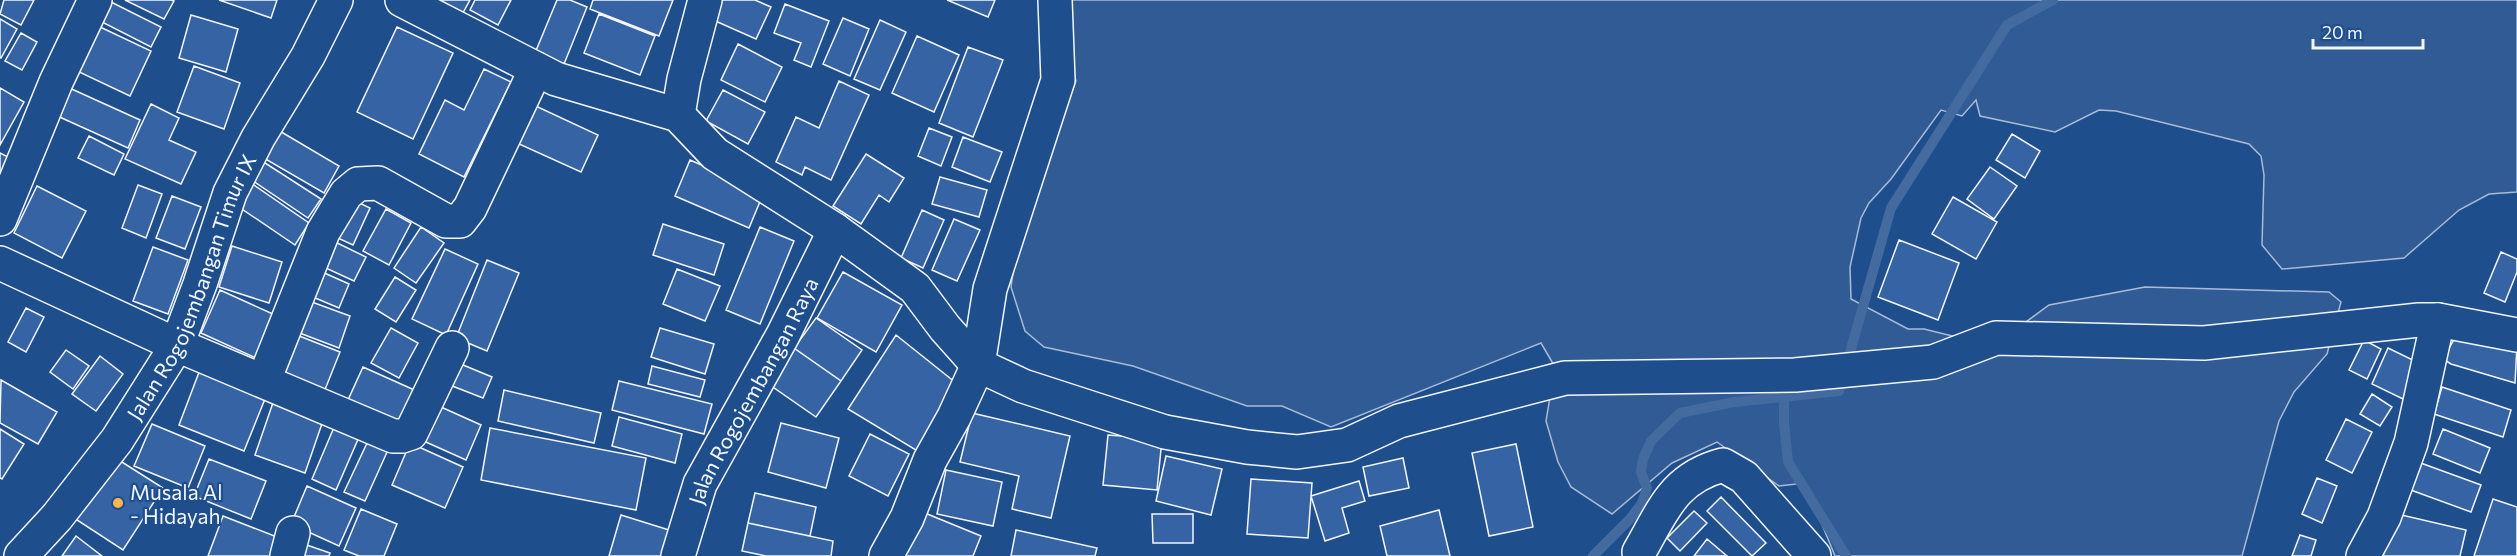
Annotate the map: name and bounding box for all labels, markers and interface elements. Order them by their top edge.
scale bar [2313,12,2422,50]
text: 20 m [2322,21,2363,43]
street label: Jalan Rogojembangan Timur IX [121,149,260,424]
street label: Jalan Rogojembangan Raya [682,273,822,507]
place label: Musala Al - Hidayah [130,479,222,528]
marker: Musala Al - Hidayah [111,496,125,510]

